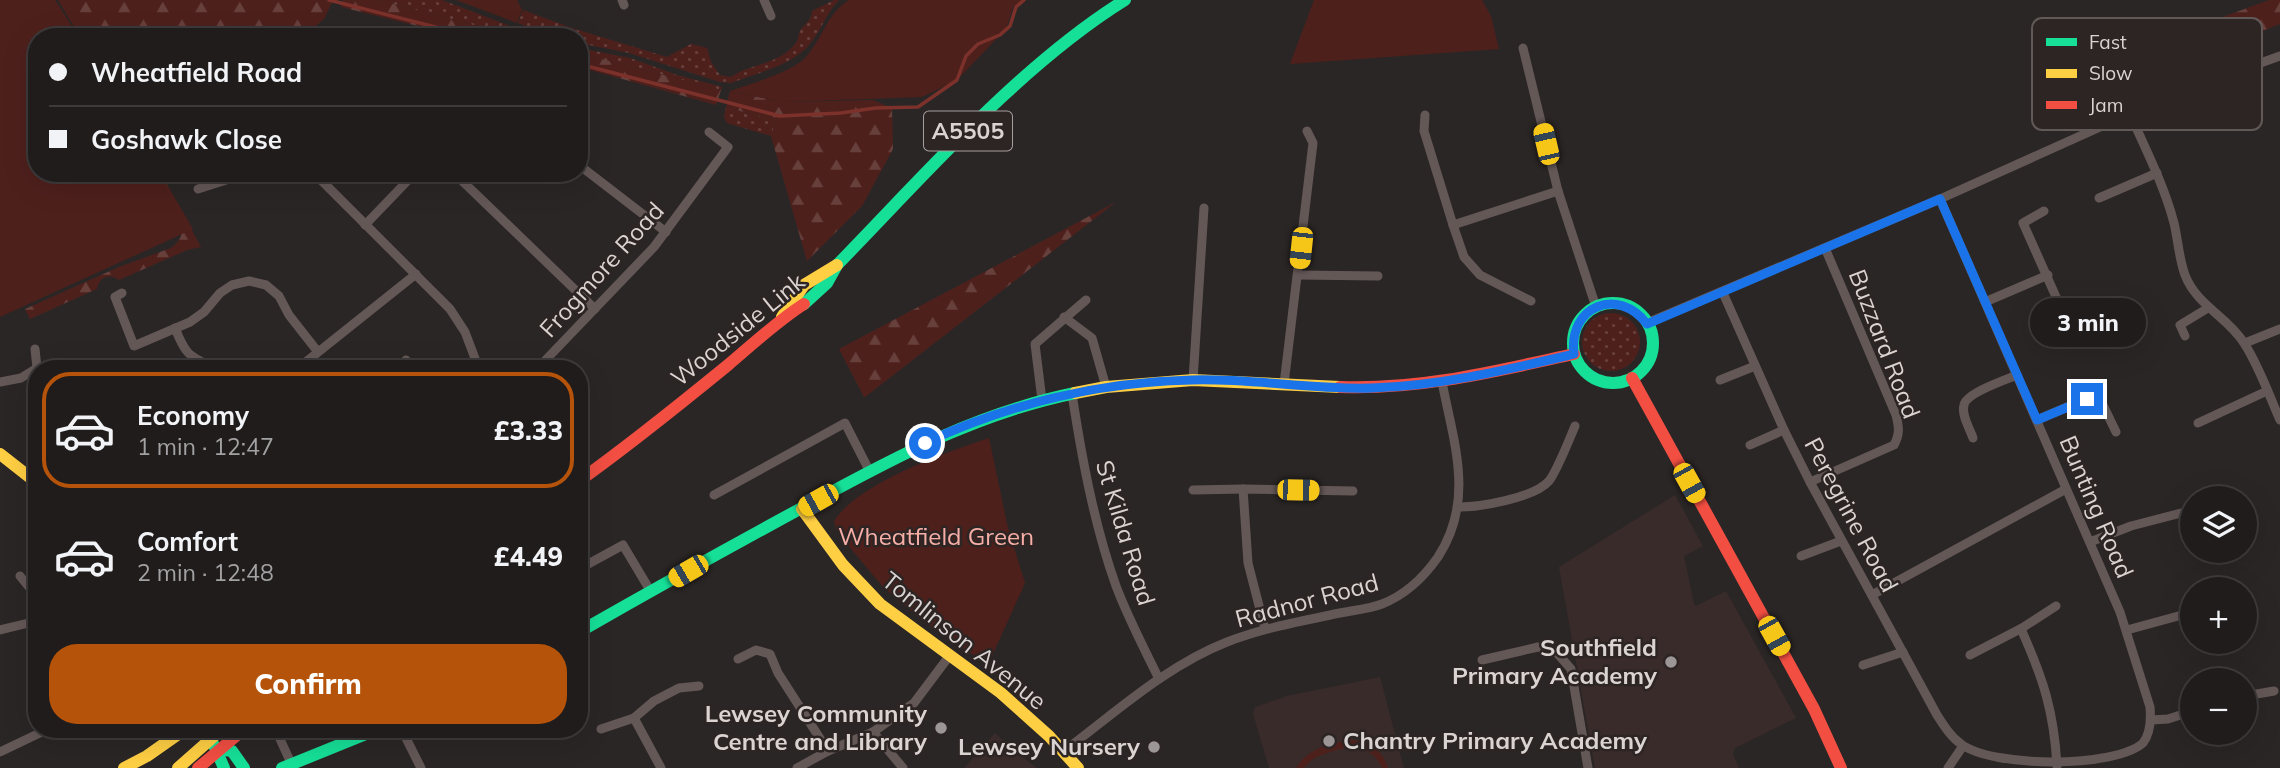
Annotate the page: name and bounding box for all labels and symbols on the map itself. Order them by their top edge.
legend [2032,18,2262,130]
text: Fast [2089,30,2127,54]
text: Slow [2089,61,2133,85]
text: Jam [2089,93,2123,117]
road number: A5505 [924,112,1012,150]
car [1532,121,1561,167]
street label: Frogmore Road [533,196,670,343]
car [1289,226,1314,270]
street label: Buzzard Road [1843,265,1927,423]
street label: Woodside Link [664,266,811,392]
callout: 3 min [2029,298,2145,346]
route end [2071,383,2103,415]
route start [909,427,941,459]
street label: Bunting Road [2053,431,2140,582]
street label: Peregrine Road [1799,432,1905,597]
street label: St Kilda Road [1090,457,1162,609]
car [1670,460,1709,506]
car [1277,479,1320,501]
car [795,481,842,519]
park label: Wheatfield Green [838,521,1034,551]
car [665,551,712,591]
street label: Tomlinson Avenue [877,565,1053,716]
street label: Radnor Road [1232,567,1382,634]
car [1755,613,1794,659]
place label: Southfield Primary Academy [1452,632,1658,690]
marker: Southfield Primary Academy [1663,654,1679,670]
place label: Lewsey Community Centre and Library [705,698,928,756]
marker: Lewsey Community Centre and Library [933,720,949,736]
place label: Chantry Primary Academy [1343,725,1648,755]
place label: Lewsey Nursery [958,731,1141,761]
marker: Chantry Primary Academy [1321,733,1337,749]
marker: Lewsey Nursery [1146,739,1162,755]

